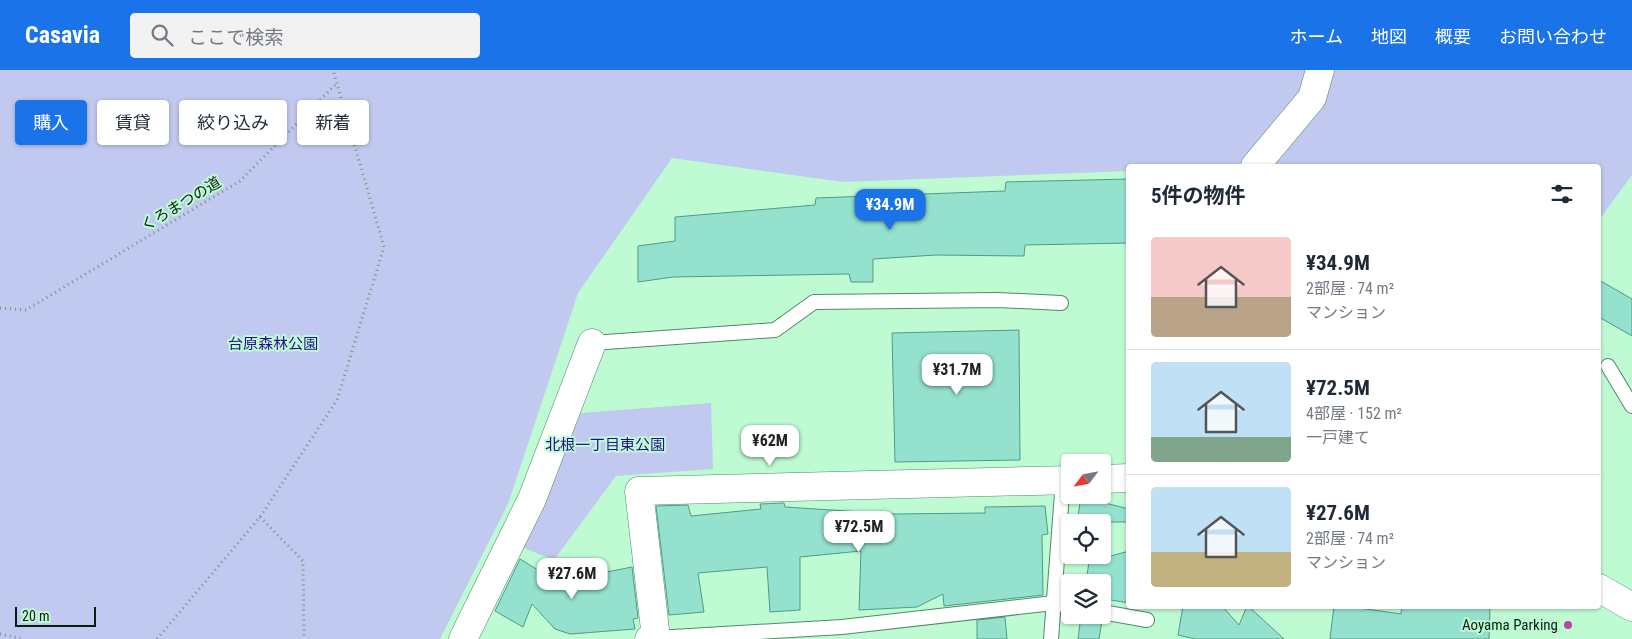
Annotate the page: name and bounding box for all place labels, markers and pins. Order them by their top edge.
pin: ¥34.9M [849,189,931,231]
pin: ¥31.7M [916,354,998,396]
pin: ¥62M [740,424,800,467]
pin: ¥72.5M [818,510,900,553]
pin: ¥27.6M [531,558,613,600]
place label: Aoyama Parking [1462,616,1558,634]
marker: Aoyama Parking [1562,619,1574,631]

